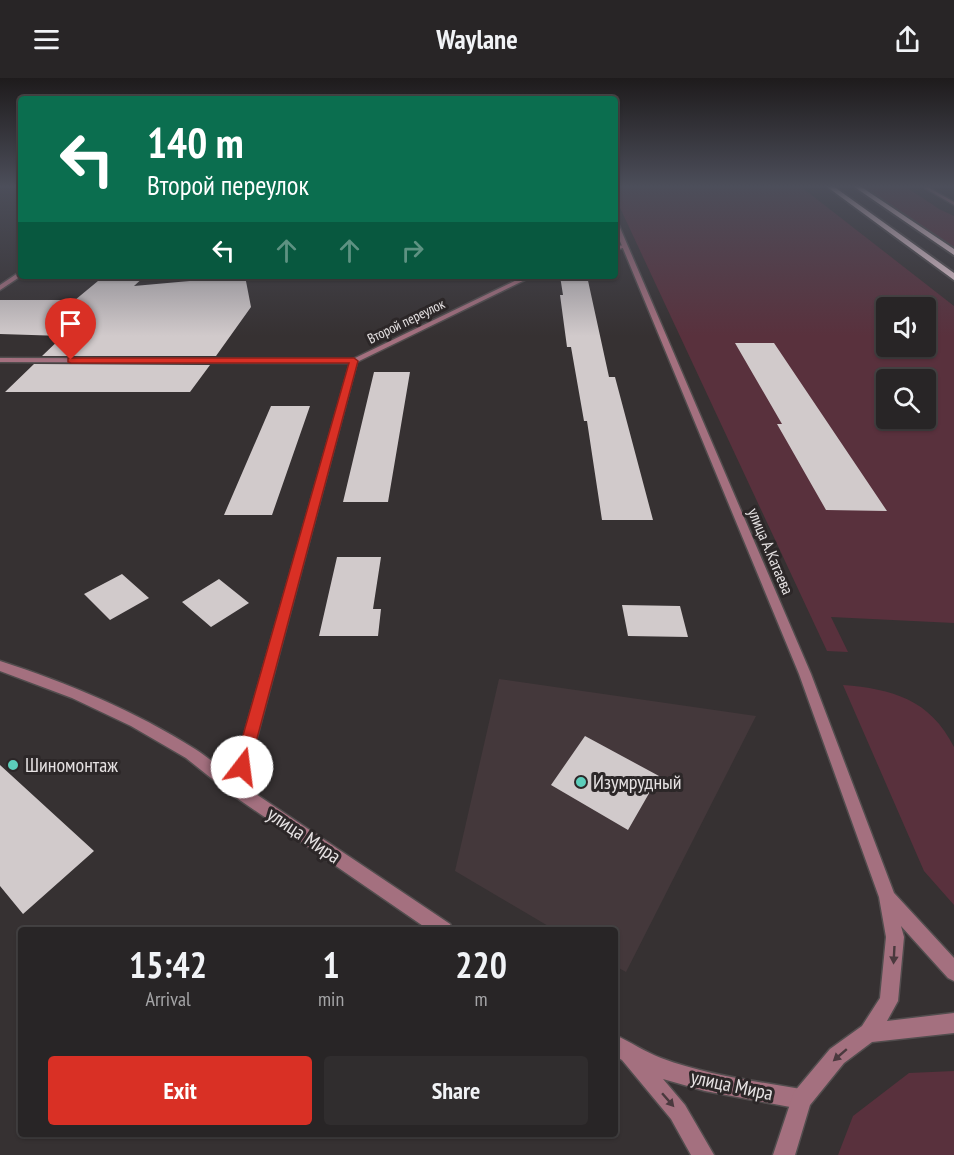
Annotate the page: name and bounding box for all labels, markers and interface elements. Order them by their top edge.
text: Waylane [436,22,518,56]
icon: menu [30,23,63,56]
icon: share [891,23,924,56]
text: 140 m [147,115,244,170]
icon: left [48,120,126,198]
text: Второй переулок [147,168,309,202]
icon: left [207,234,240,267]
icon: ahead [270,234,303,267]
icon: ahead [333,234,366,267]
icon: right [396,234,429,267]
street label: Второй переулок [364,294,448,347]
map controls [876,297,936,429]
button: sound [876,297,936,357]
pin [45,298,96,360]
icon: arrive [54,307,87,340]
button: search [876,369,936,429]
street label: улица А.Катаева [744,505,798,597]
position arrow [210,735,274,799]
place label: Шиномонтаж [25,752,118,778]
marker: Шиномонтаж [6,758,20,772]
place label: Изумрудный [593,769,682,795]
marker: Изумрудный [574,775,588,789]
street label: улица Мира [262,801,346,869]
text: 15:42 [129,941,207,988]
text: 1 [322,941,340,988]
text: 220 [455,941,507,988]
one-way arrow [889,945,898,964]
text: Arrival [145,986,191,1012]
text: min [318,986,344,1012]
text: m [475,986,488,1012]
one-way arrow [833,1048,848,1061]
button: Exit [48,1056,312,1125]
button: Share [324,1056,588,1125]
street label: улица Мира [688,1064,776,1106]
one-way arrow [661,1092,674,1107]

